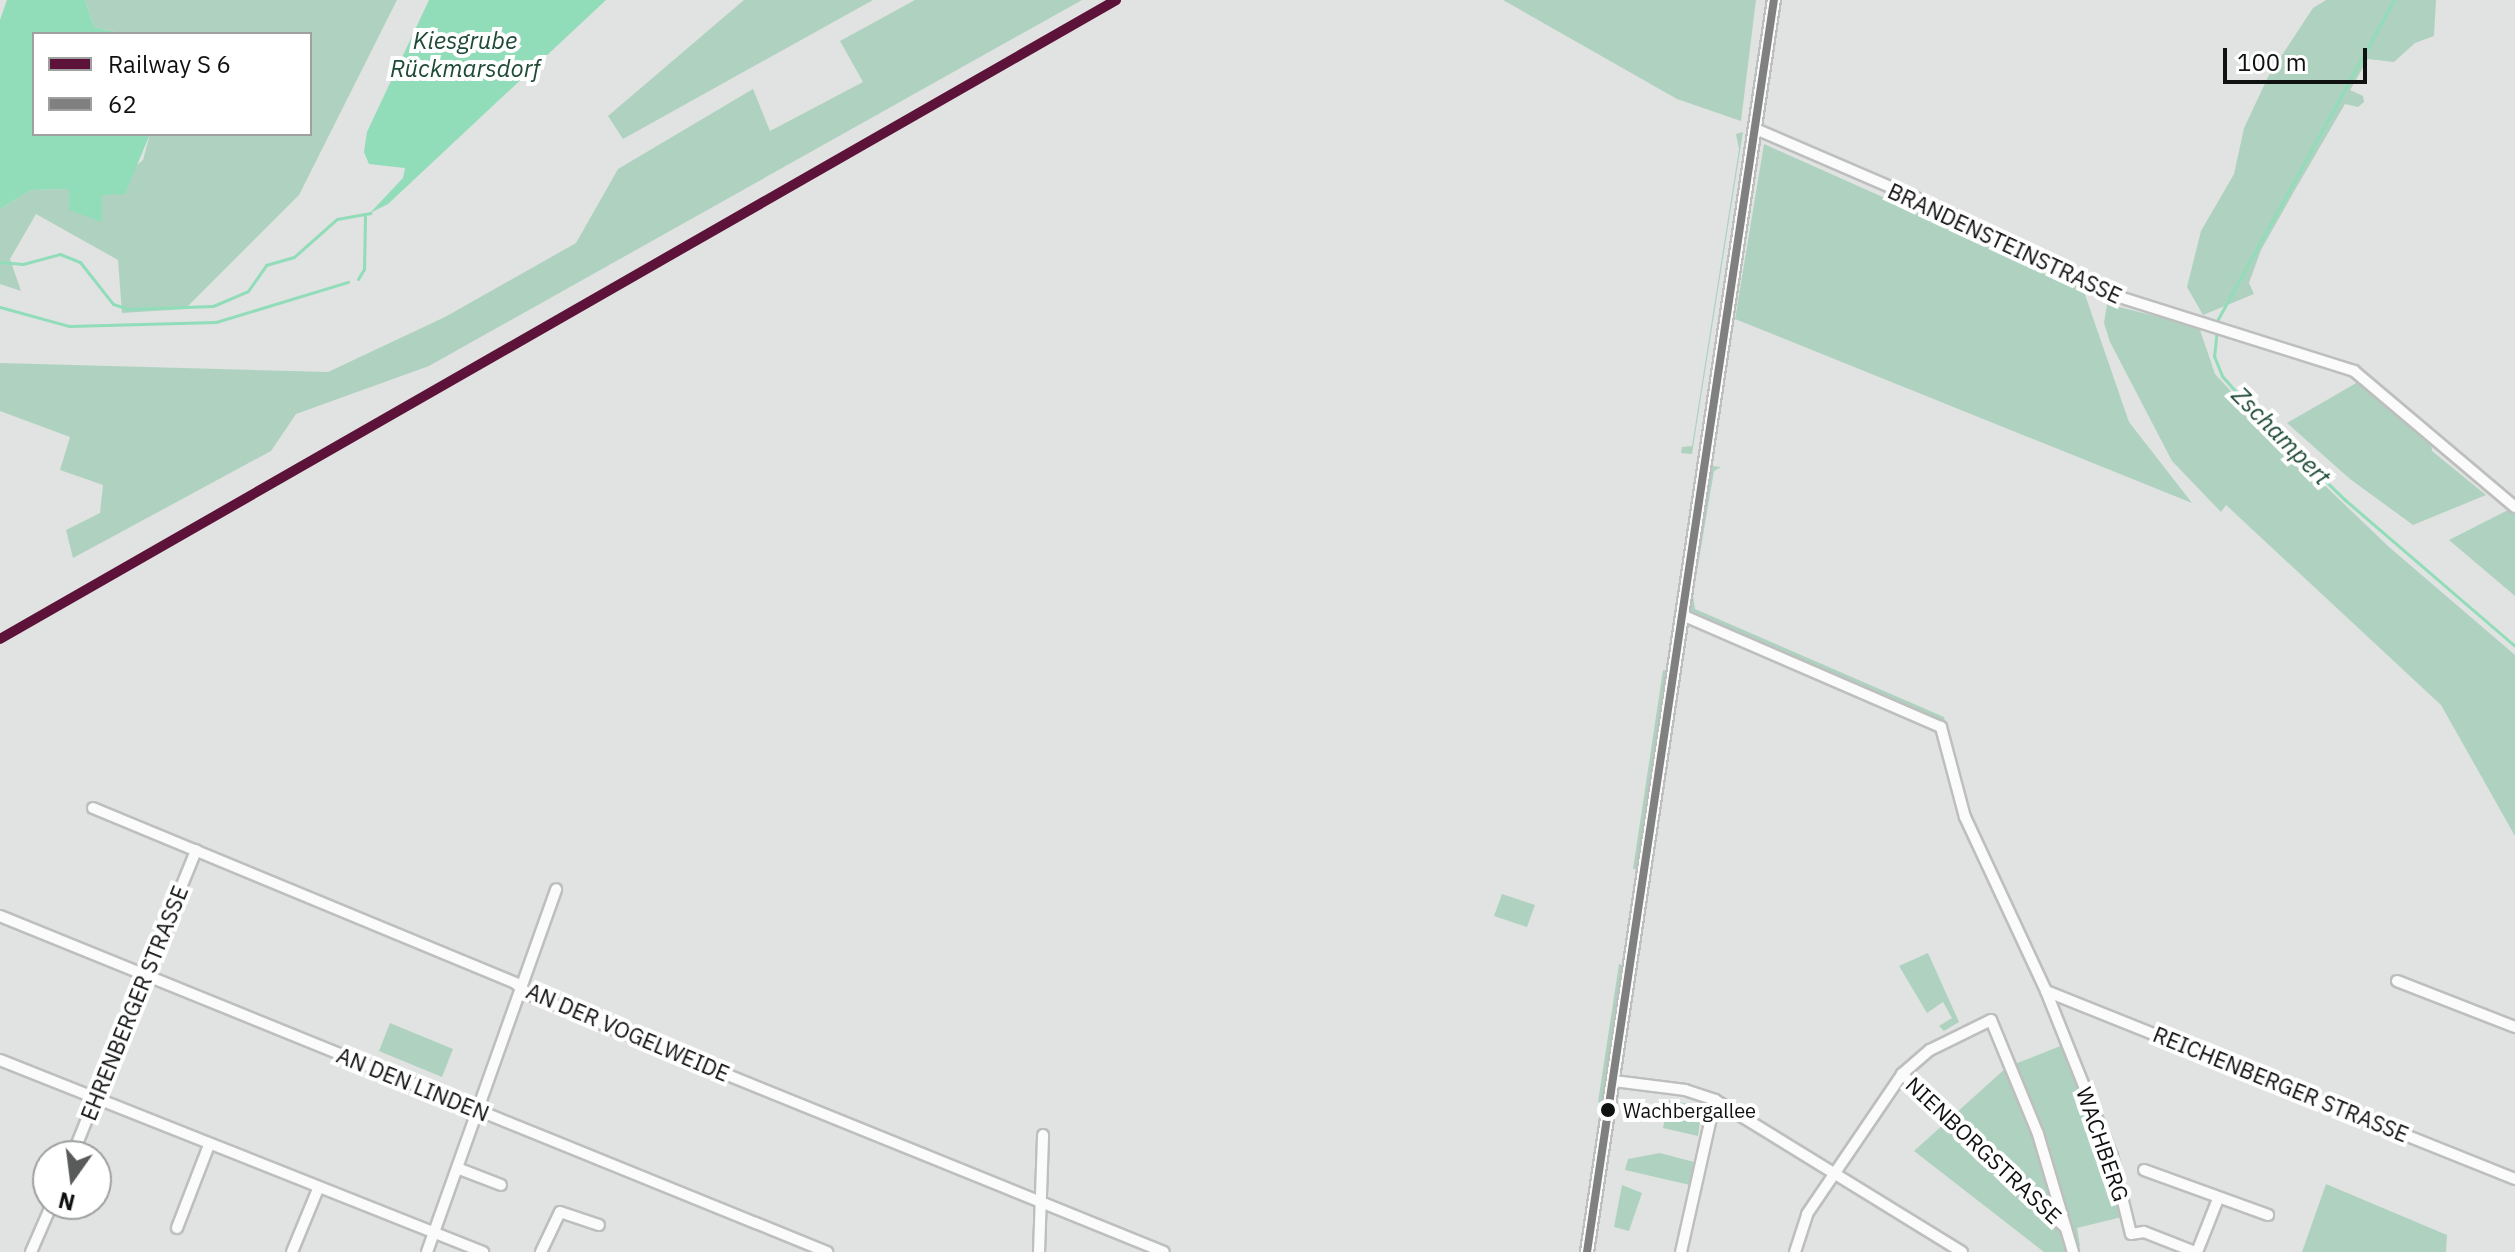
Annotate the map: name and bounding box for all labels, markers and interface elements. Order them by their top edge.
water label: Kiesgrube Rückmarsdorf [390,27,540,83]
legend [32,32,312,136]
scale bar [2227,32,2371,82]
text: 100 m [2237,46,2307,78]
text: Railway S 6 [108,48,231,80]
text: 62 [108,88,137,120]
street label: BRANDENSTEINSTRASSE [1884,177,2126,309]
water label: Zschampert [2226,381,2336,491]
street label: EHRENBERGER STRASSE [75,882,193,1124]
street label: AN DER VOGELWEIDE [523,977,733,1087]
street label: REICHENBERGER STRASSE [2149,1021,2413,1147]
street label: AN DEN LINDEN [333,1041,493,1127]
street label: NIENBORGSTRASSE [1901,1071,2067,1229]
street label: WACHBERG [2071,1084,2135,1204]
place label: Wachbergallee [1623,1098,1756,1122]
marker: Wachbergallee [1600,1102,1616,1118]
north arrow [32,1140,112,1220]
text: N [55,1186,78,1218]

